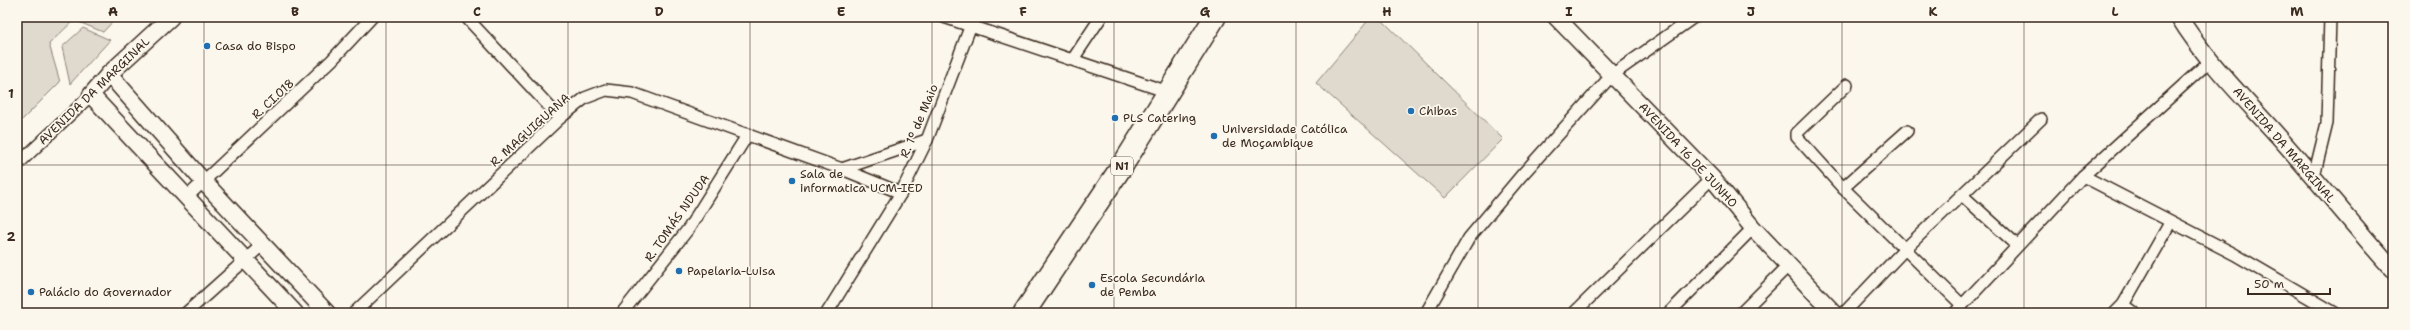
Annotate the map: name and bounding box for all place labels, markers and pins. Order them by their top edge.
place label: Casa do Bispo [215,38,296,54]
marker: Casa do Bispo [202,41,212,51]
place label: Chibas [1419,103,1457,119]
marker: Chibas [1406,106,1416,116]
place label: PLS Catering [1123,110,1196,126]
marker: PLS Catering [1110,113,1120,123]
place label: Universidade Católica de Moçambique [1222,121,1348,151]
marker: Universidade Católica de Moçambique [1209,131,1219,141]
place label: Sala de informatica UCM-IED [800,166,923,196]
marker: Sala de informatica UCM-IED [787,176,797,186]
place label: Papelaria-Luisa [687,263,776,279]
marker: Papelaria-Luisa [674,266,684,276]
place label: Escola Secundária de Pemba [1100,270,1206,300]
marker: Escola Secundária de Pemba [1087,280,1097,290]
place label: Palácio do Governador [39,284,172,300]
marker: Palácio do Governador [26,287,36,297]

